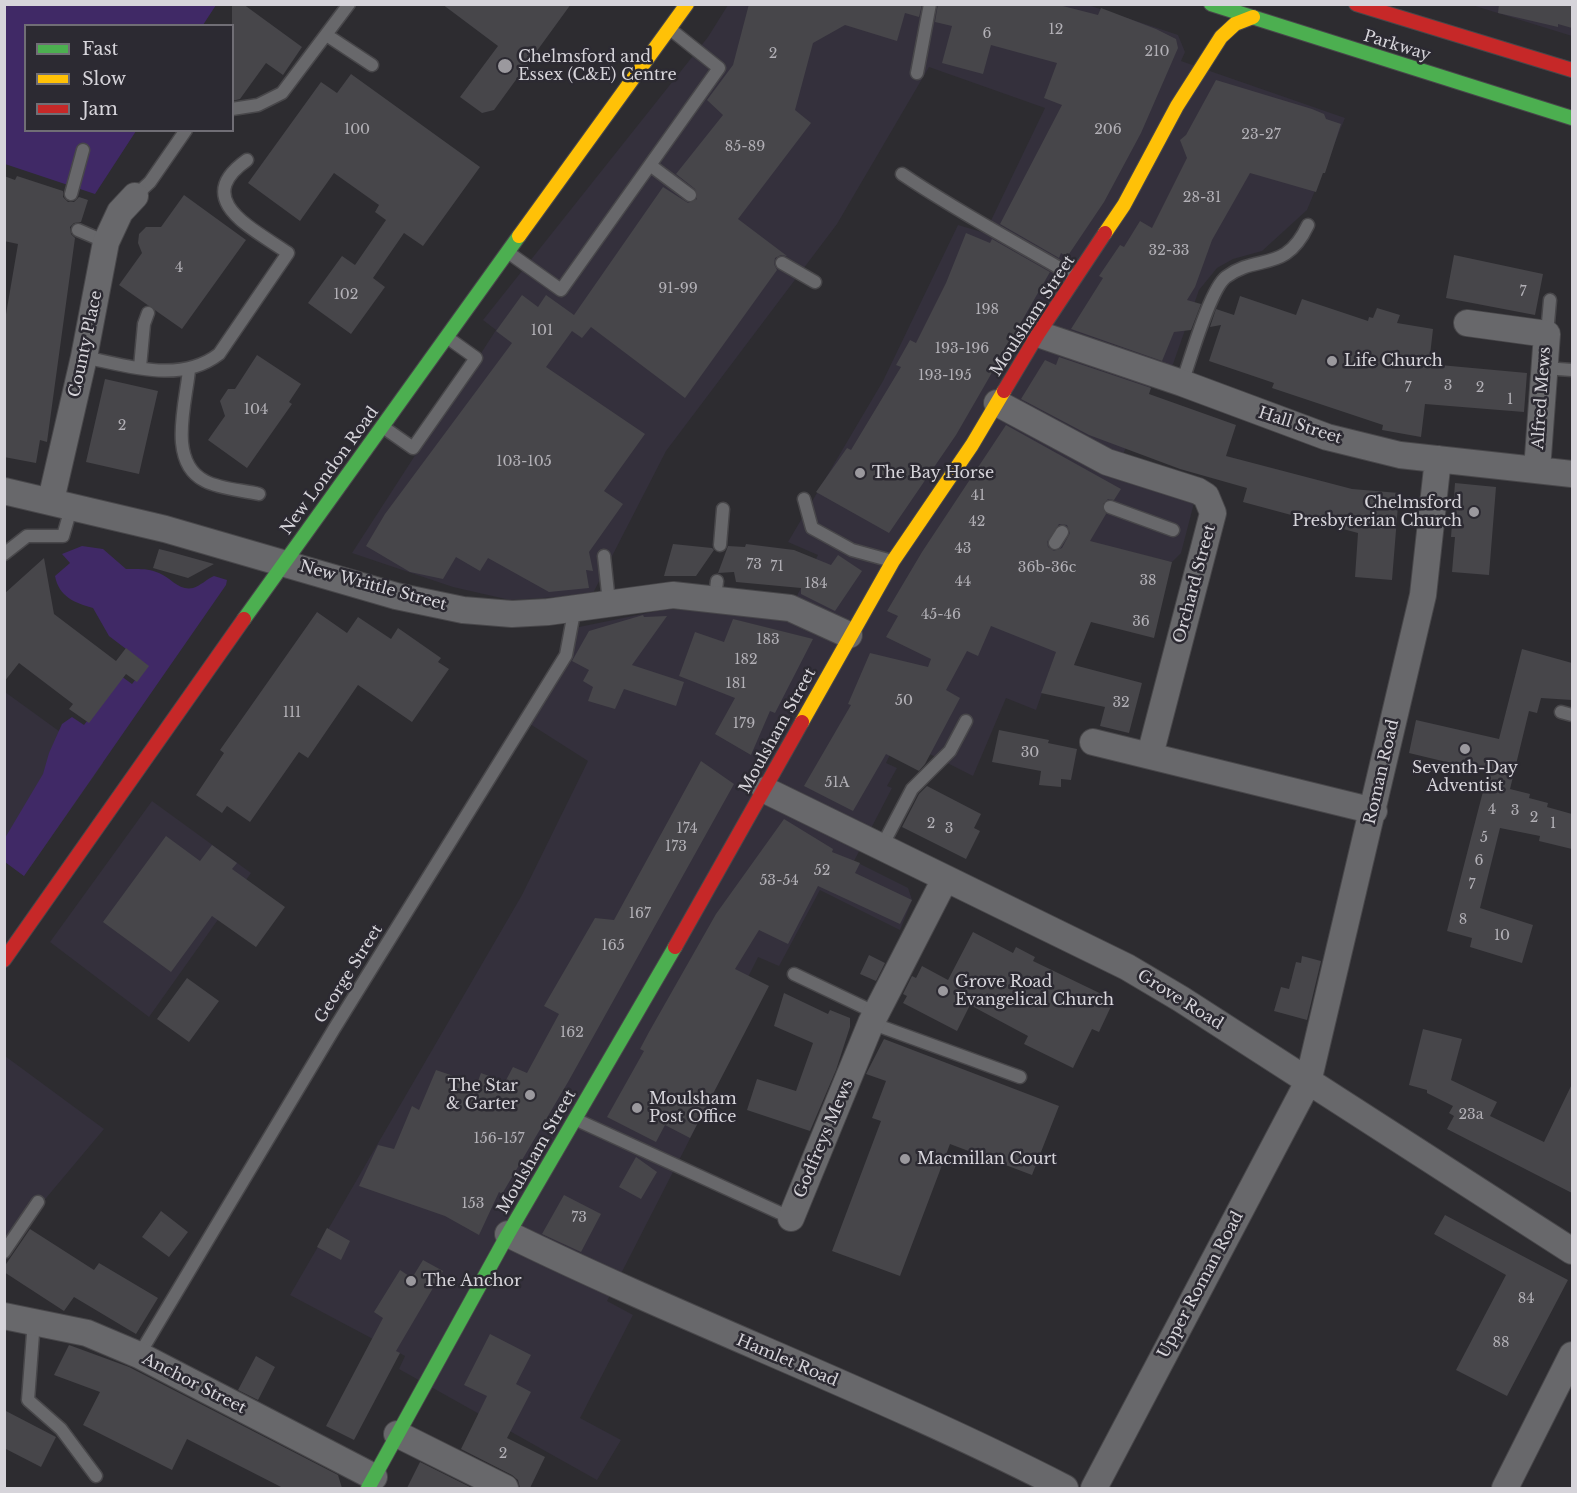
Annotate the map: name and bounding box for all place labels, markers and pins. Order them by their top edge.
place label: Chelmsford and Essex (C&E) Centre [518,47,677,85]
marker: Chelmsford and Essex (C&E) Centre [496,57,514,75]
place label: Life Church [1344,351,1443,371]
marker: Life Church [1325,354,1339,368]
place label: The Bay Horse [872,463,994,483]
marker: The Bay Horse [853,466,867,480]
place label: Chelmsford Presbyterian Church [1292,493,1462,531]
marker: Chelmsford Presbyterian Church [1467,505,1481,519]
marker: Seventh-Day Adventist [1458,742,1472,756]
place label: Seventh-Day Adventist [1412,758,1518,796]
place label: Grove Road Evangelical Church [955,972,1114,1010]
marker: Grove Road Evangelical Church [936,984,950,998]
place label: The Star & Garter [446,1076,518,1114]
marker: The Star & Garter [523,1088,537,1102]
place label: Moulsham Post Office [649,1089,737,1127]
marker: Moulsham Post Office [630,1101,644,1115]
place label: Macmillan Court [917,1149,1057,1169]
marker: Macmillan Court [898,1152,912,1166]
place label: The Anchor [423,1271,522,1291]
marker: The Anchor [404,1274,418,1288]

